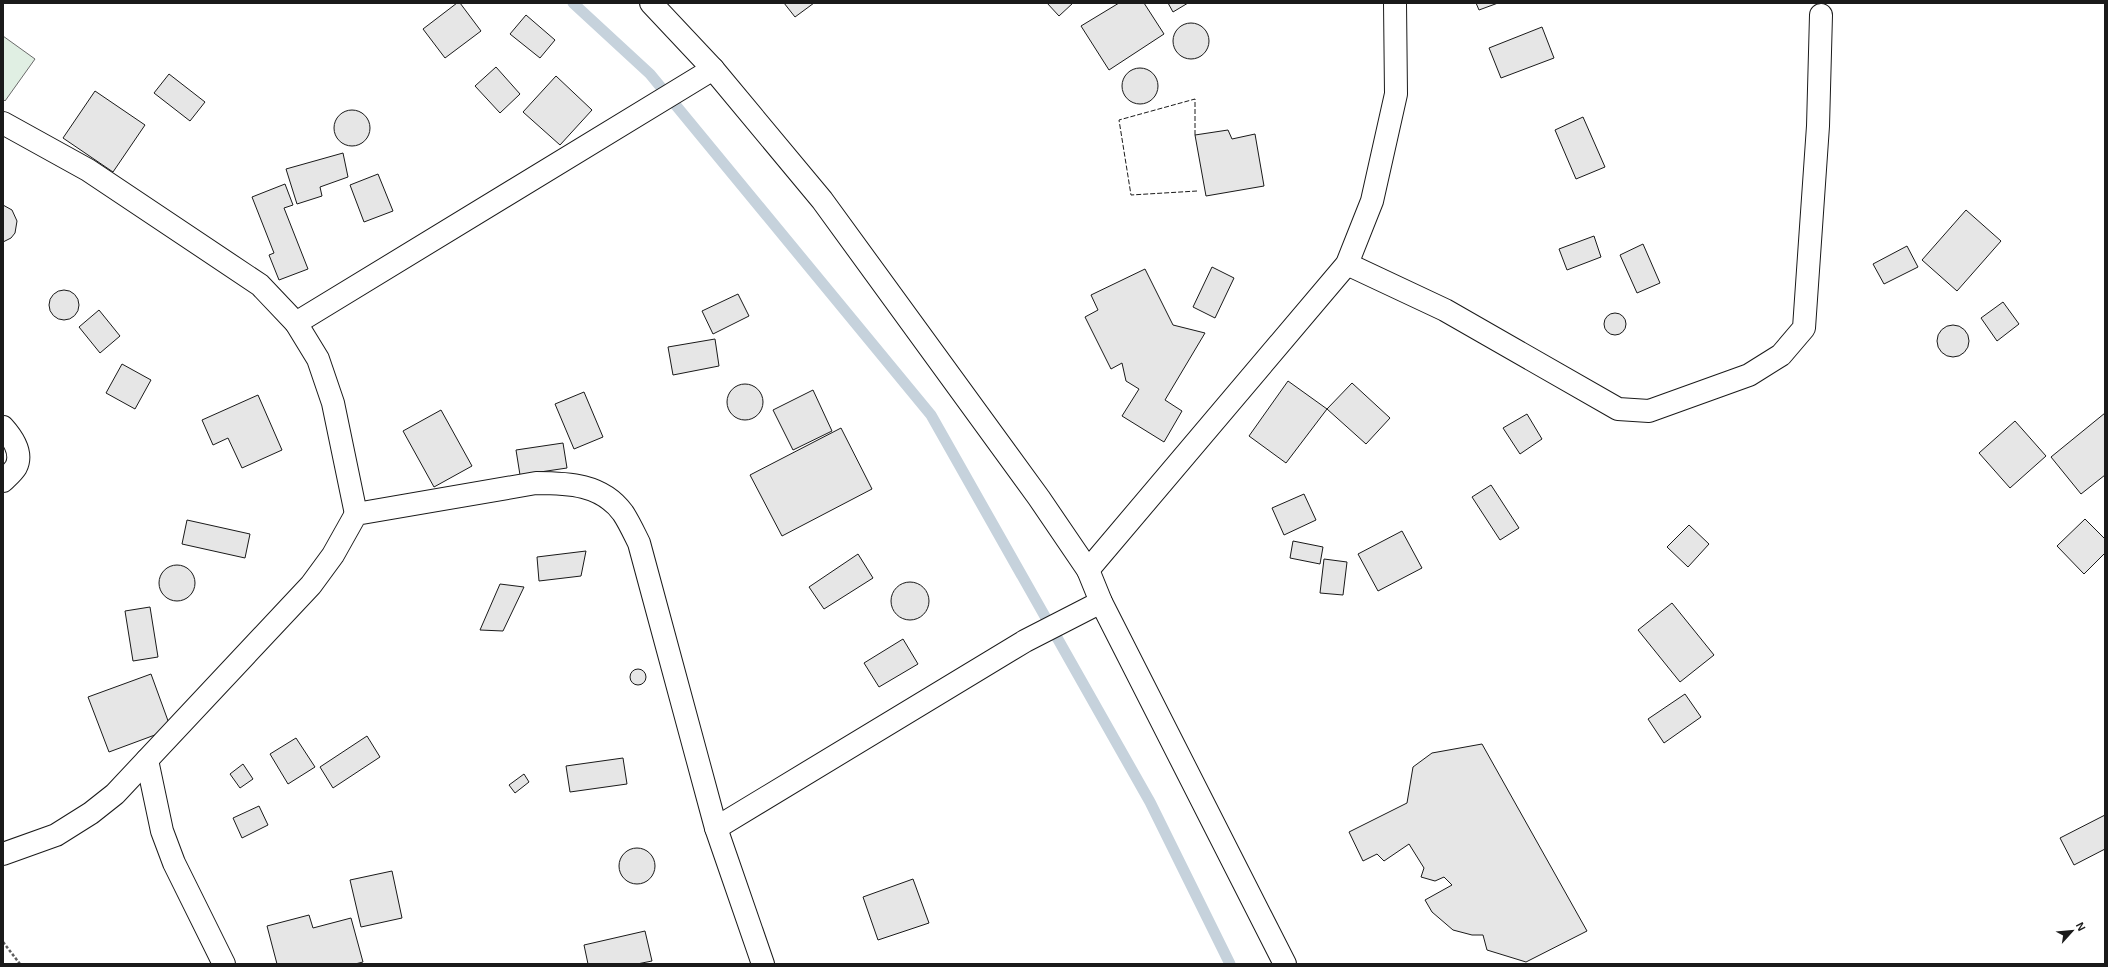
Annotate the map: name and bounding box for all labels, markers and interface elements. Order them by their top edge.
north arrow [2052,911,2092,951]
text: N [2074,920,2088,933]

